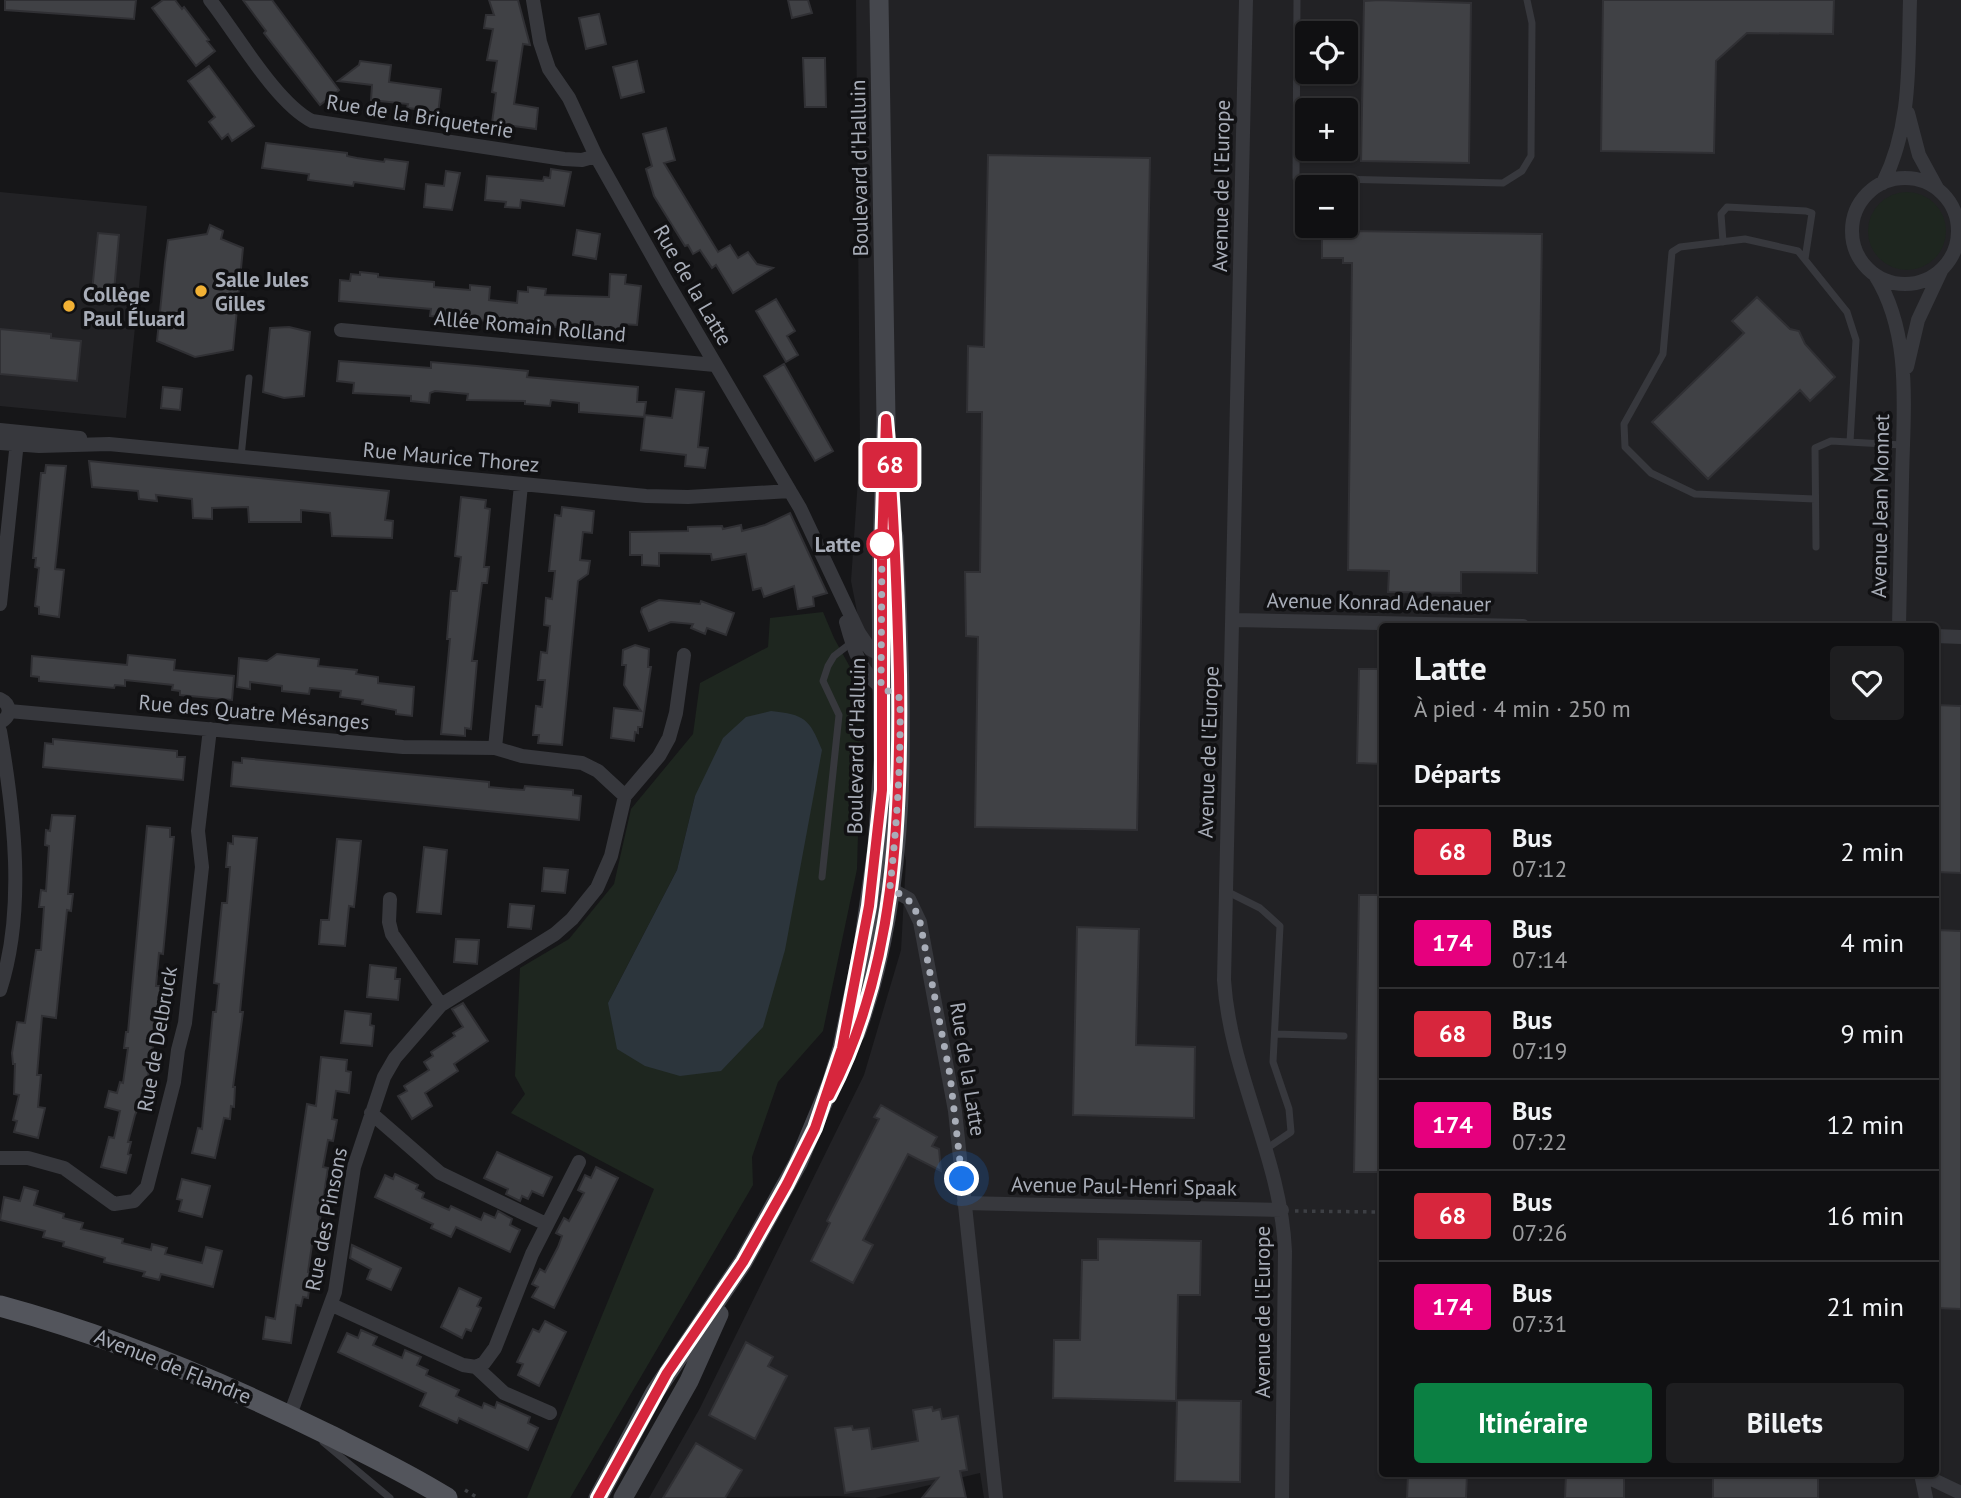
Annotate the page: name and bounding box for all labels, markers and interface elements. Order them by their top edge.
map controls [1295,21,1358,238]
button: locate [1295,21,1358,84]
street label: Boulevard d'Halluin [844,79,874,257]
street label: Rue de la Briqueterie [325,88,515,144]
button: + [1295,98,1358,161]
street label: Avenue de l'Europe [1206,100,1236,272]
button: − [1295,175,1358,238]
street label: Rue de la Latte [648,220,738,350]
place label: Salle Jules Gilles [215,266,309,317]
place label: Collège Paul Éluard [83,281,185,332]
marker: Salle Jules Gilles [193,283,209,299]
marker: Collège Paul Éluard [61,298,77,314]
street label: Allée Romain Rolland [433,304,627,348]
street label: Avenue Jean Monnet [1865,414,1895,598]
street label: Rue Maurice Thorez [362,436,540,478]
line badge: 68 [858,442,922,488]
text: 68 [876,449,904,480]
marker: Latte [867,529,897,559]
place label: Latte [815,531,861,558]
street label: Avenue Konrad Adenauer [1266,587,1492,617]
text: Latte [1414,646,1487,689]
button: heart [1830,646,1904,720]
street label: Boulevard d'Halluin [841,657,871,835]
street label: Avenue de l'Europe [1191,665,1225,839]
street label: Rue des Quatre Mésanges [137,688,371,736]
text: À pied · 4 min · 250 m [1414,694,1631,723]
text: Départs [1414,757,1501,790]
text: Bus [1512,821,1552,854]
text: 2 min [1841,835,1904,868]
text: 68 [1439,836,1466,867]
text: 07:12 [1512,854,1567,883]
text: Bus [1512,912,1552,945]
text: 4 min [1841,926,1904,959]
text: 174 [1432,927,1473,958]
text: 07:14 [1512,945,1567,974]
street label: Rue de Delbruck [131,964,183,1114]
street label: Rue de la Latte [944,1000,992,1138]
text: Bus [1512,1003,1552,1036]
text: 9 min [1841,1017,1904,1050]
text: 68 [1439,1018,1466,1049]
text: 07:19 [1512,1036,1567,1065]
text: Bus [1512,1094,1552,1127]
text: 12 min [1826,1108,1904,1141]
text: 174 [1432,1109,1473,1140]
text: 07:22 [1512,1127,1567,1156]
street label: Rue des Pinsons [299,1145,353,1293]
your location [944,1161,979,1196]
street label: Avenue Paul-Henri Spaak [1011,1171,1237,1201]
text: Bus [1512,1185,1552,1218]
text: 16 min [1826,1199,1904,1232]
text: 68 [1439,1200,1466,1231]
text: 07:26 [1512,1218,1567,1247]
street label: Avenue de l'Europe [1249,1226,1276,1398]
text: Bus [1512,1276,1552,1309]
text: 21 min [1826,1290,1904,1323]
text: 174 [1432,1291,1473,1322]
text: 07:31 [1512,1309,1567,1338]
street label: Avenue de Flandre [91,1322,255,1410]
button: Itinéraire [1414,1383,1652,1463]
button: Billets [1666,1383,1904,1463]

